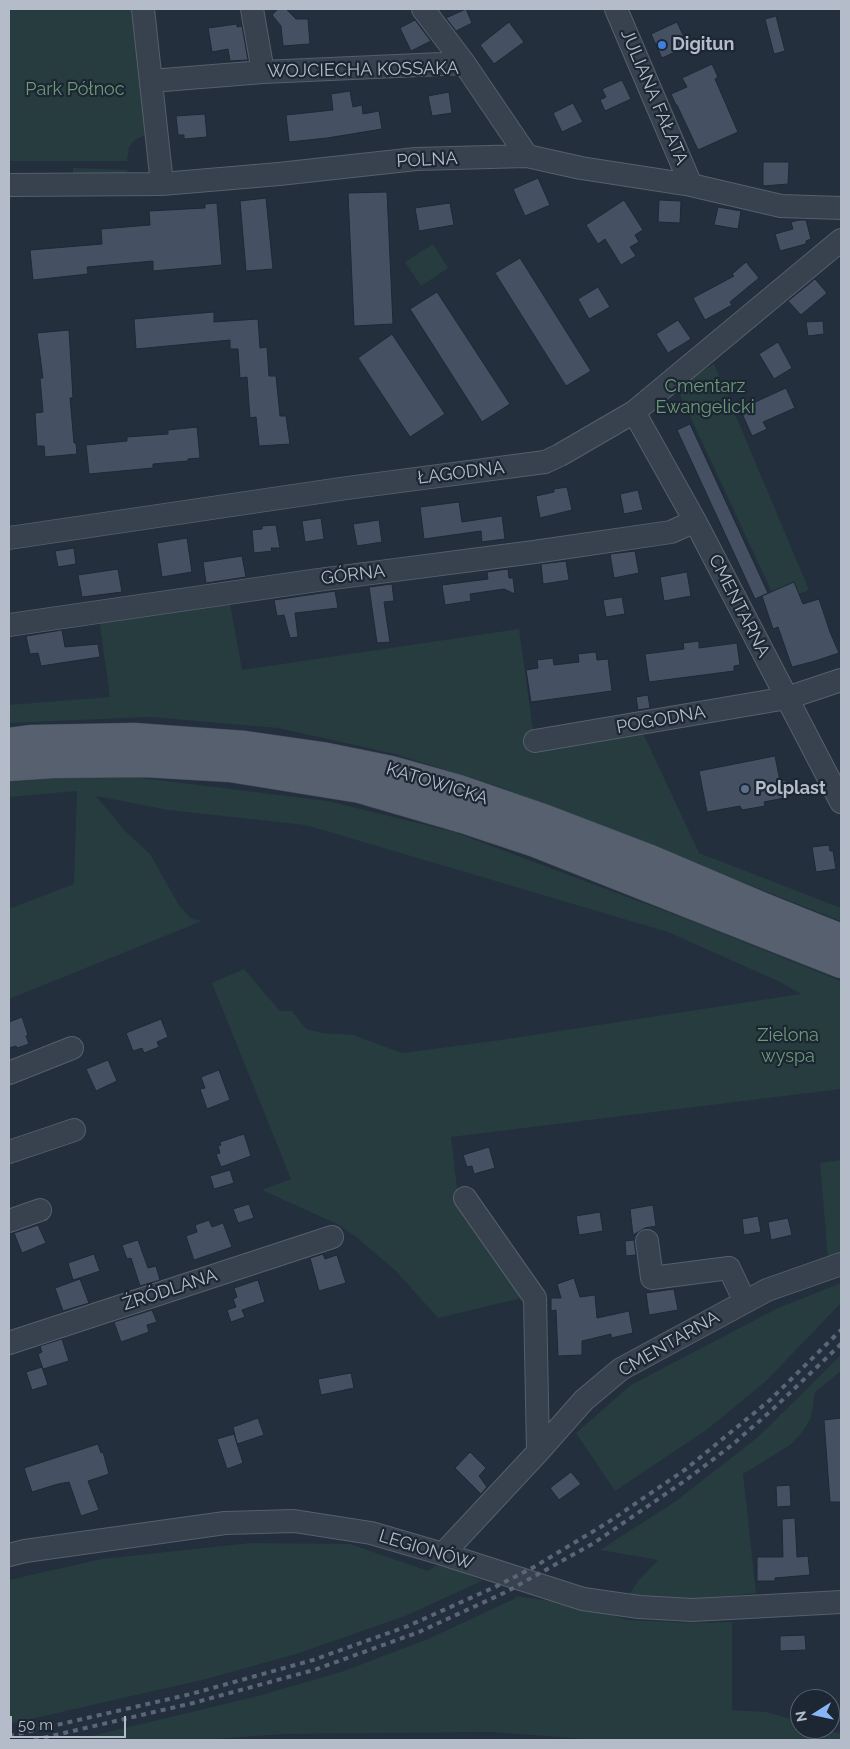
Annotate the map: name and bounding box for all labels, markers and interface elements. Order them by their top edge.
street label: JULIANA FAŁATA [616,26,692,168]
place label: Digitun [672,34,734,56]
marker: Digitun [656,39,668,51]
street label: WOJCIECHA KOSSAKA [267,58,459,82]
park label: Park Północ [25,79,125,101]
street label: POLNA [396,148,458,172]
park label: Cmentarz Ewangelicki [655,376,755,418]
street label: ŁAGODNA [416,457,506,489]
street label: CMENTARNA [704,551,774,661]
street label: GÓRNA [320,560,386,590]
street label: POGODNA [615,702,707,738]
street label: KATOWICKA [383,758,491,810]
place label: Polplast [755,778,826,800]
marker: Polplast [739,783,751,795]
park label: Zielona wyspa [757,1025,819,1068]
street label: ŹRÓDLANA [120,1265,220,1315]
street label: CMENTARNA [615,1306,723,1382]
street label: LEGIONÓW [376,1525,476,1575]
north arrow [790,1689,840,1739]
scale bar [12,1706,129,1738]
text: N [792,1710,810,1723]
text: 50 m [18,1716,53,1734]

